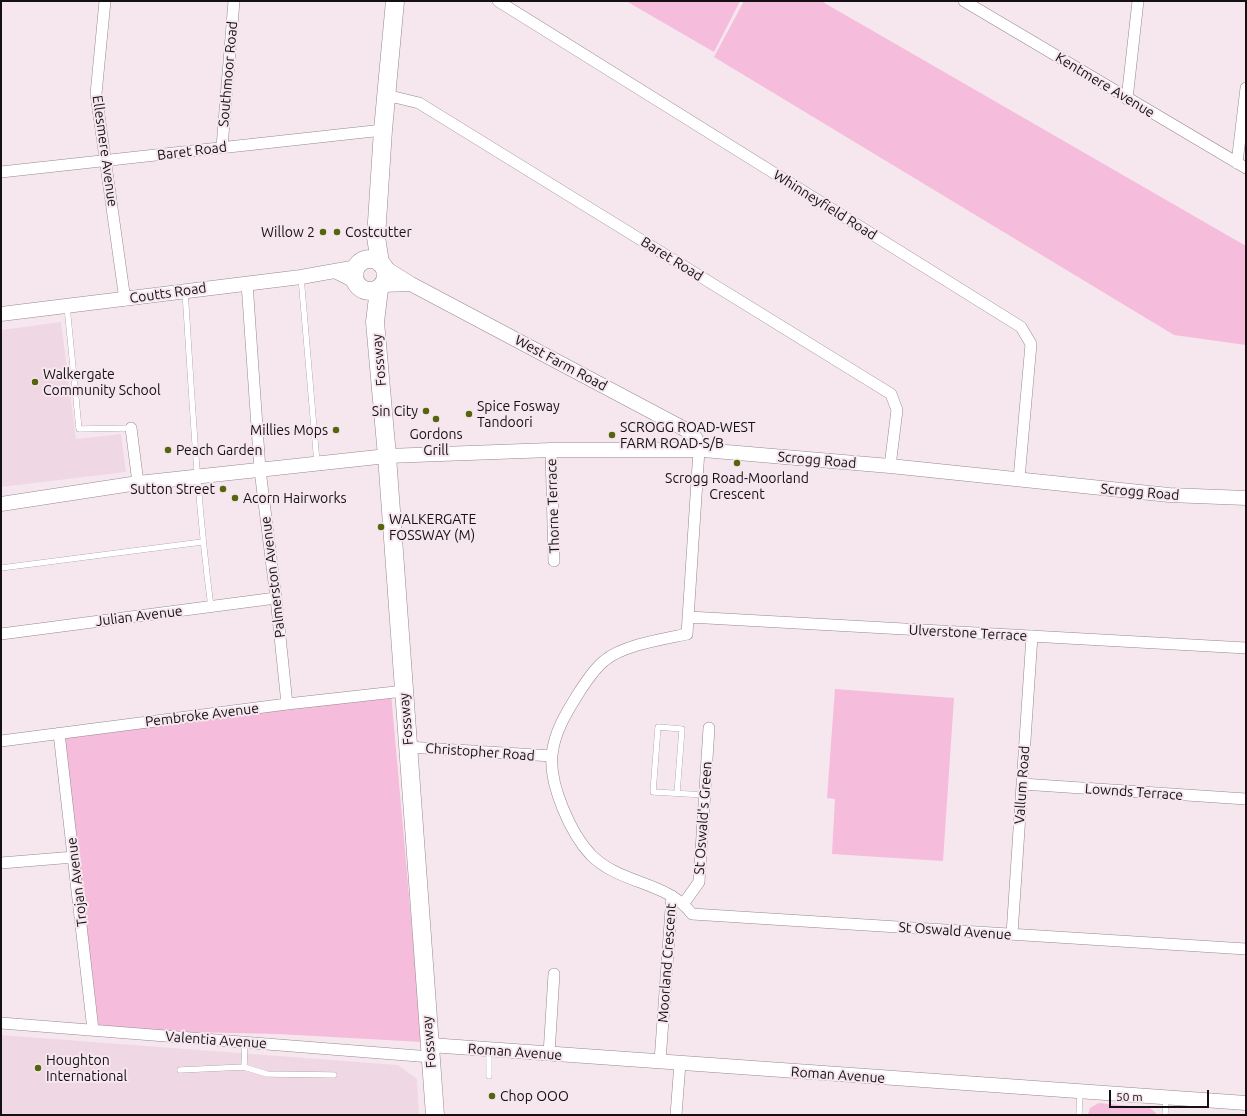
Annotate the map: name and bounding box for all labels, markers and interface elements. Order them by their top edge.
street label: Southmoor Road [215,20,241,128]
street label: Kentmere Avenue [1052,49,1158,121]
street label: Ellesmere Avenue [89,94,121,208]
street label: Baret Road [156,138,228,164]
street label: Whinneyfield Road [770,166,880,244]
place label: Willow 2 [261,224,315,240]
place label: Costcutter [345,224,412,240]
marker: Willow 2 [318,227,328,237]
marker: Costcutter [332,227,342,237]
street label: Baret Road [638,233,706,285]
street label: Coutts Road [129,279,207,307]
street label: West Farm Road [512,332,610,394]
street label: Fossway [368,333,390,387]
place label: Walkergate Community School [43,366,161,398]
marker: Walkergate Community School [30,377,40,387]
place label: Spice Fosway Tandoori [477,398,560,430]
place label: Sin City [372,403,418,419]
marker: Sin City [421,406,431,416]
marker: Spice Fosway Tandoori [464,409,474,419]
marker: Gordons Grill [431,414,441,424]
place label: SCROGG ROAD-WEST FARM ROAD-S/B [620,419,756,452]
place label: Millies Mops [250,422,328,438]
marker: Millies Mops [331,425,341,435]
place label: Gordons Grill [409,426,463,458]
marker: SCROGG ROAD-WEST FARM ROAD-S/B [607,430,617,440]
place label: Peach Garden [176,442,262,458]
marker: Peach Garden [163,445,173,455]
street label: Scrogg Road [777,448,857,472]
street label: Thorne Terrace [543,458,563,554]
marker: Scrogg Road-Moorland Crescent [732,458,742,468]
place label: Scrogg Road-Moorland Crescent [665,470,809,502]
street label: Scrogg Road [1100,480,1180,504]
place label: Sutton Street [130,481,215,497]
marker: Sutton Street [218,484,228,494]
place label: Acorn Hairworks [243,490,347,506]
marker: Acorn Hairworks [230,493,240,503]
place label: WALKERGATE FOSSWAY (M) [389,511,476,544]
street label: Palmerston Avenue [257,515,289,639]
marker: WALKERGATE FOSSWAY (M) [376,522,386,532]
street label: Julian Avenue [95,602,183,630]
street label: Ulverstone Terrace [908,622,1028,644]
street label: Fossway [395,692,417,746]
street label: Pembroke Avenue [144,700,260,730]
street label: Christopher Road [425,740,535,764]
street label: Vallum Road [1011,745,1033,825]
street label: St Oswald's Green [691,761,715,875]
street label: Lownds Terrace [1084,780,1184,804]
street label: Trojan Avenue [63,836,91,928]
street label: Moorland Crescent [654,903,680,1023]
street label: St Oswald Avenue [898,919,1012,943]
street label: Fossway [418,1015,440,1069]
street label: Valentia Avenue [165,1028,267,1052]
street label: Roman Avenue [467,1040,563,1064]
place label: Houghton International [46,1052,127,1084]
marker: Houghton International [33,1063,43,1073]
street label: Roman Avenue [790,1063,886,1087]
scale bar [1111,1082,1211,1108]
place label: Chop OOO [500,1088,569,1104]
text: 50 m [1116,1090,1143,1103]
marker: Chop OOO [487,1091,497,1101]

